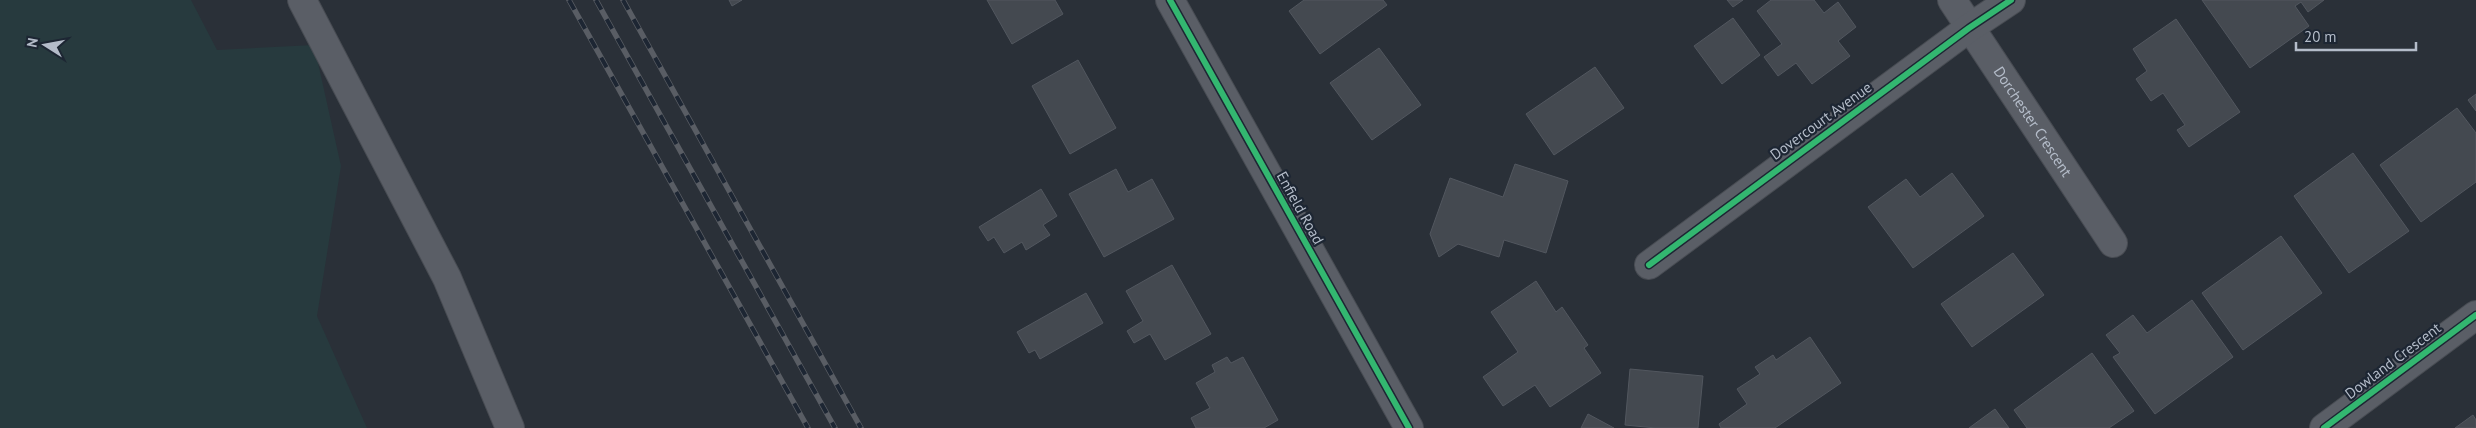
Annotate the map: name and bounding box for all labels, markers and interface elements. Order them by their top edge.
north arrow [20,20,70,70]
scale bar [2296,20,2416,52]
text: 20 m [2304,27,2337,46]
text: N [23,36,42,49]
street label: Dorchester Crescent [1990,63,2076,180]
street label: Dovercourt Avenue [1766,77,1875,164]
street label: Enfield Road [1273,168,1328,247]
street label: Dowland Crescent [2341,318,2445,403]

